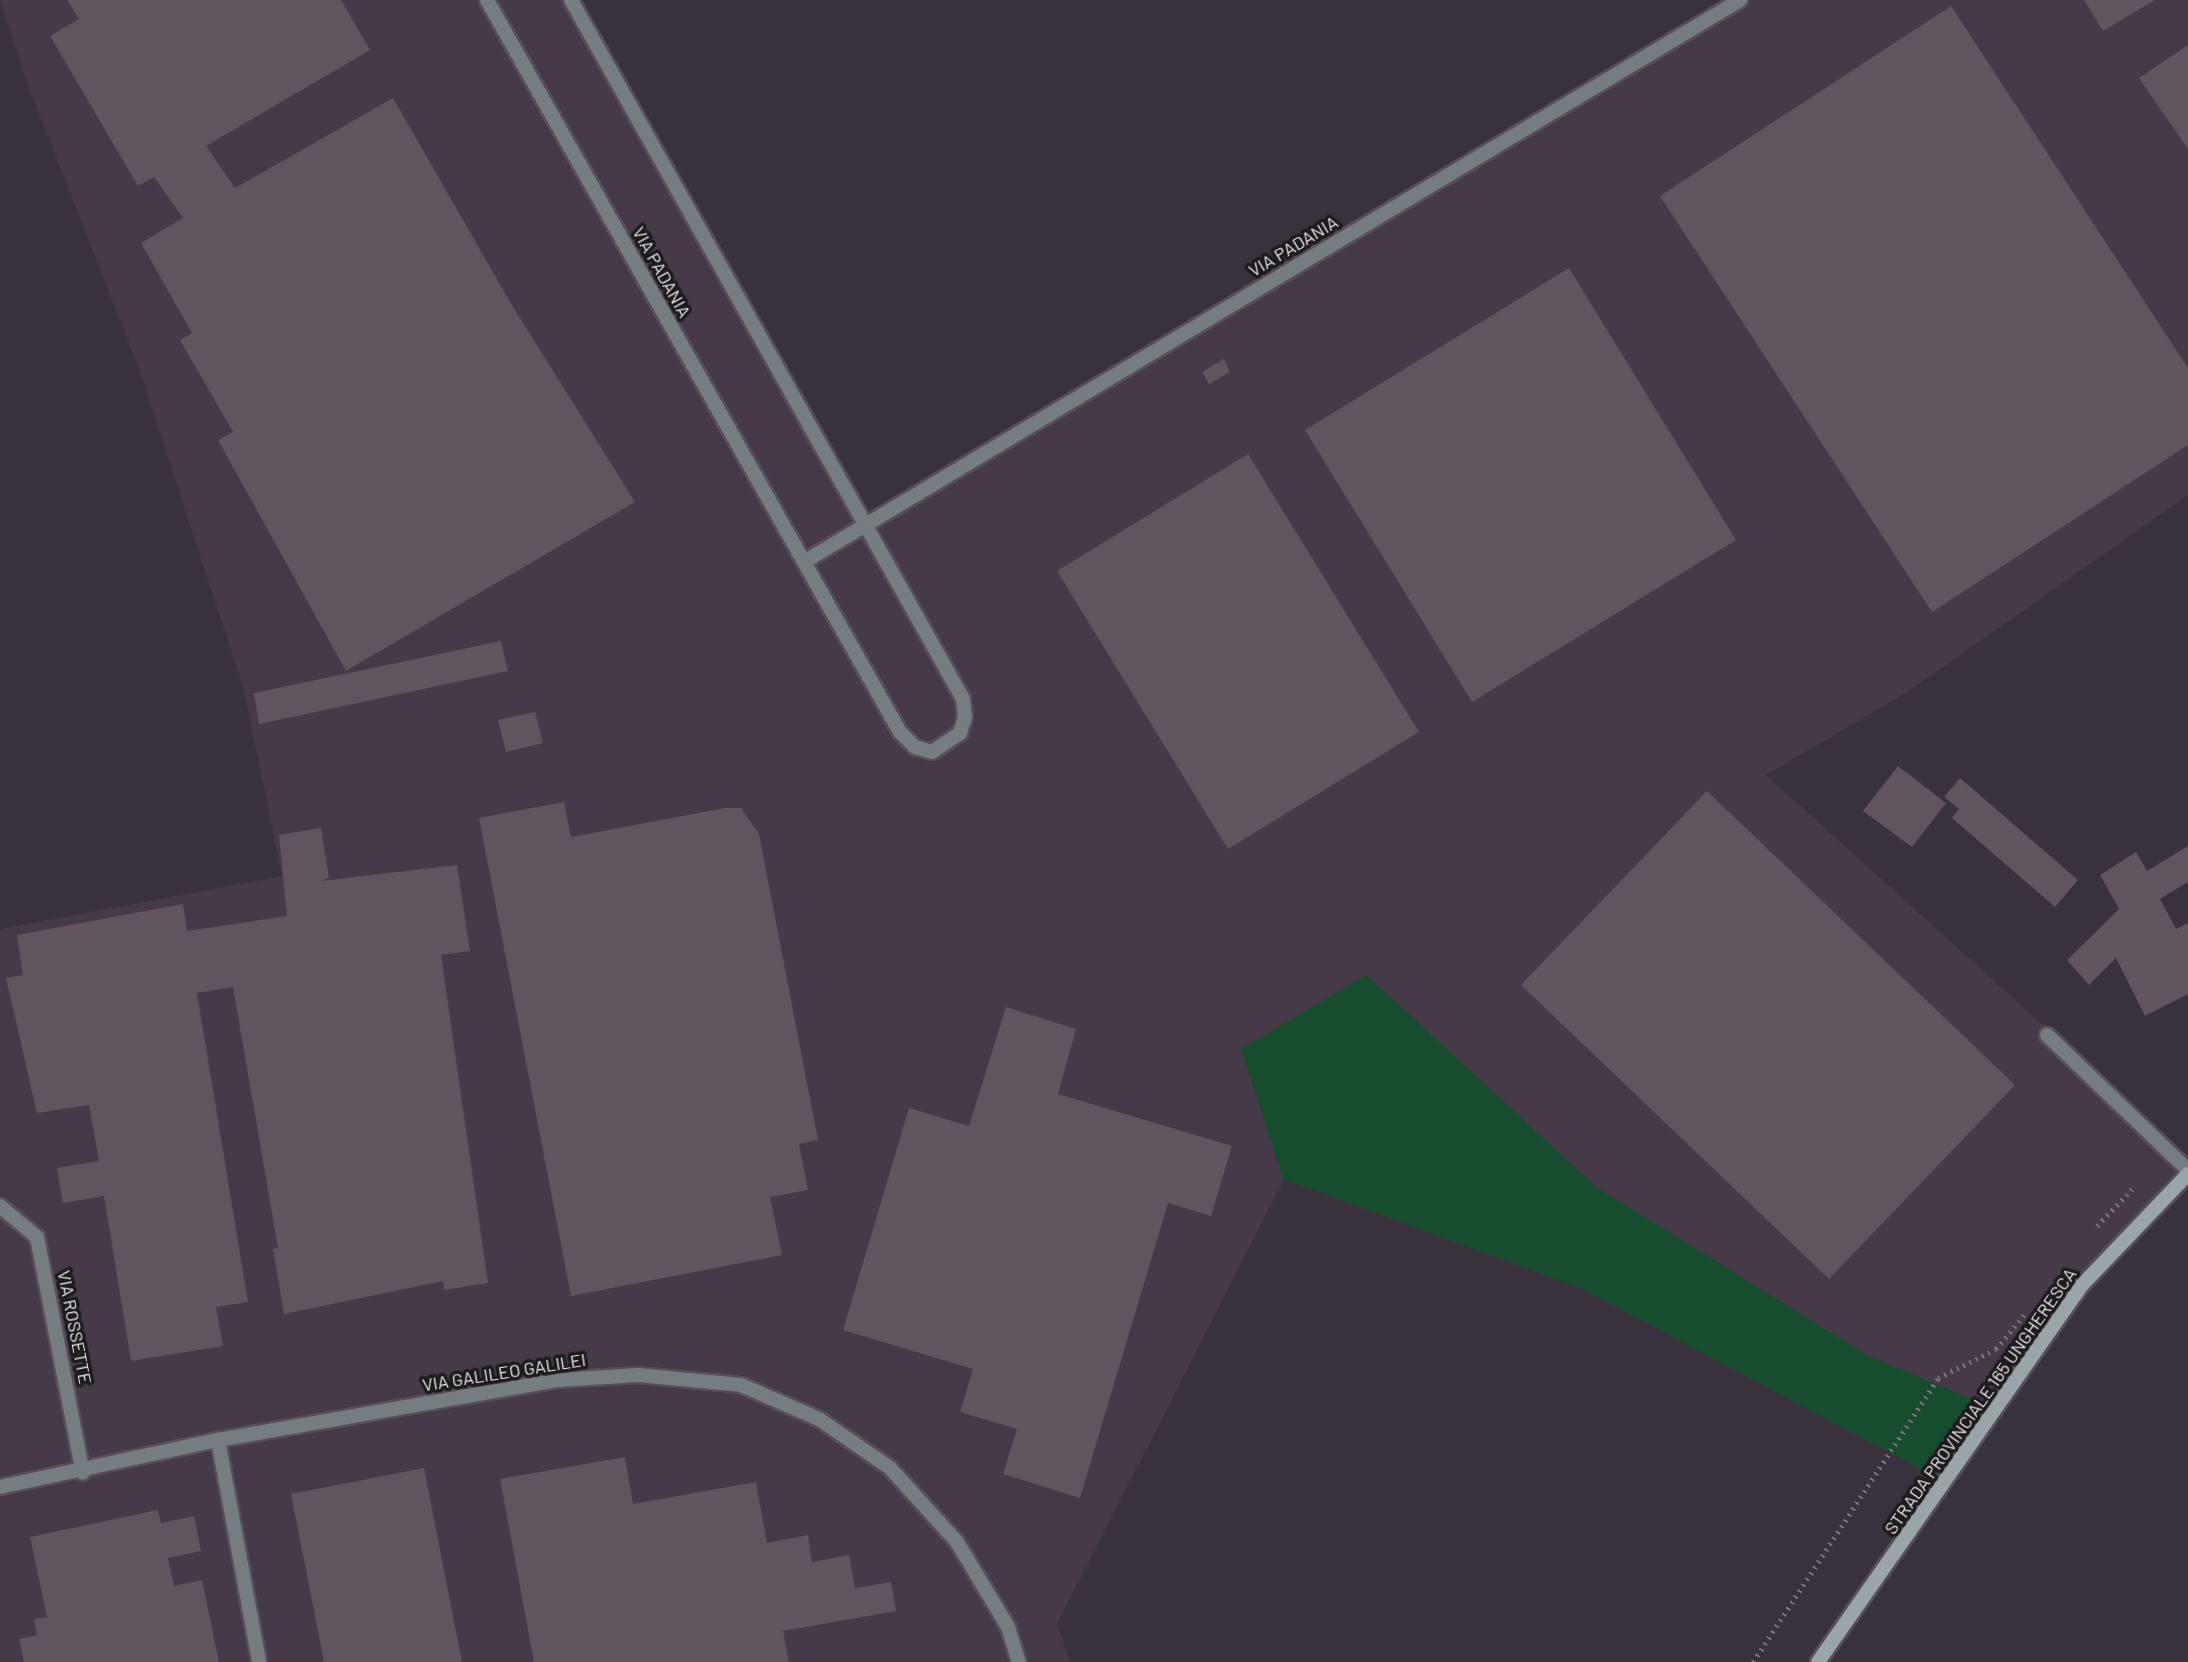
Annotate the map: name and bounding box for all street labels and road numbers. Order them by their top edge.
street label: VIA PADANIA [1244,211,1342,281]
street label: VIA PADANIA [628,223,696,321]
street label: STRADA PROVINCIALE 165 UNGHERESCA [1879,1264,2081,1538]
street label: VIA ROSSETTE [53,1268,97,1386]
street label: VIA GALILEO GALILEI [421,1348,587,1396]

